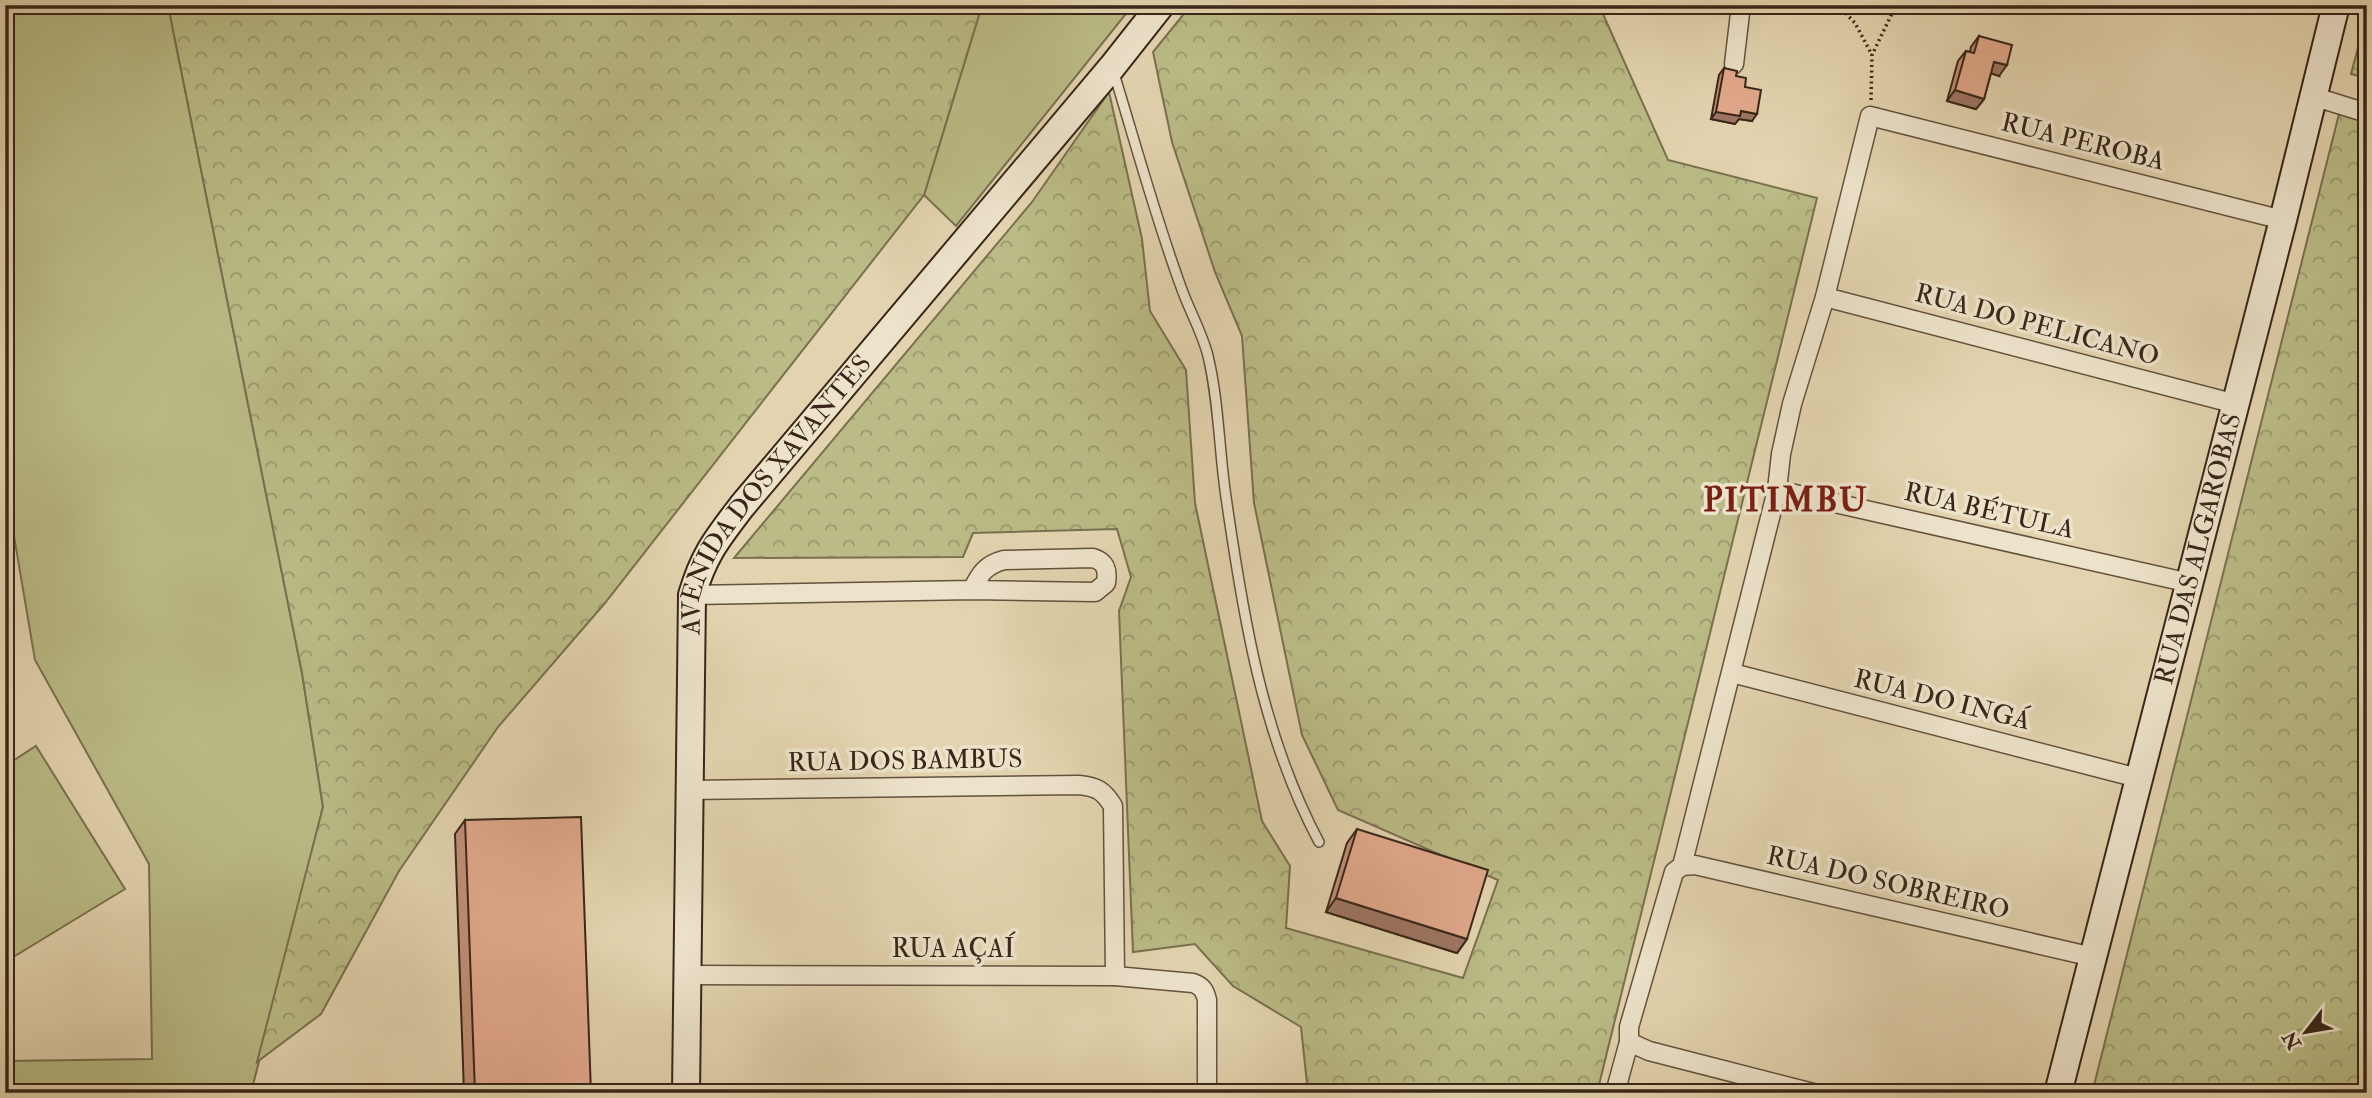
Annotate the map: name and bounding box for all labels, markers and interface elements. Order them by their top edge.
street label: RUA PEROBA [1998,106,2169,178]
street label: RUA DO PELICANO [1911,277,2163,373]
street label: AVENIDA DOS XAVANTES [675,348,879,636]
street label: RUA DAS ALGAROBAS [2148,410,2249,688]
street label: RUA BÉTULA [1901,474,2078,546]
district label: PITIMBU [1703,480,1869,521]
street label: RUA DO INGÁ [1851,661,2034,737]
street label: RUA DOS BAMBUS [787,743,1023,779]
street label: RUA DO SOBREIRO [1764,840,2012,926]
street label: RUA AÇAÍ [891,931,1016,965]
north arrow [2270,996,2340,1066]
text: N [2277,1026,2307,1055]

